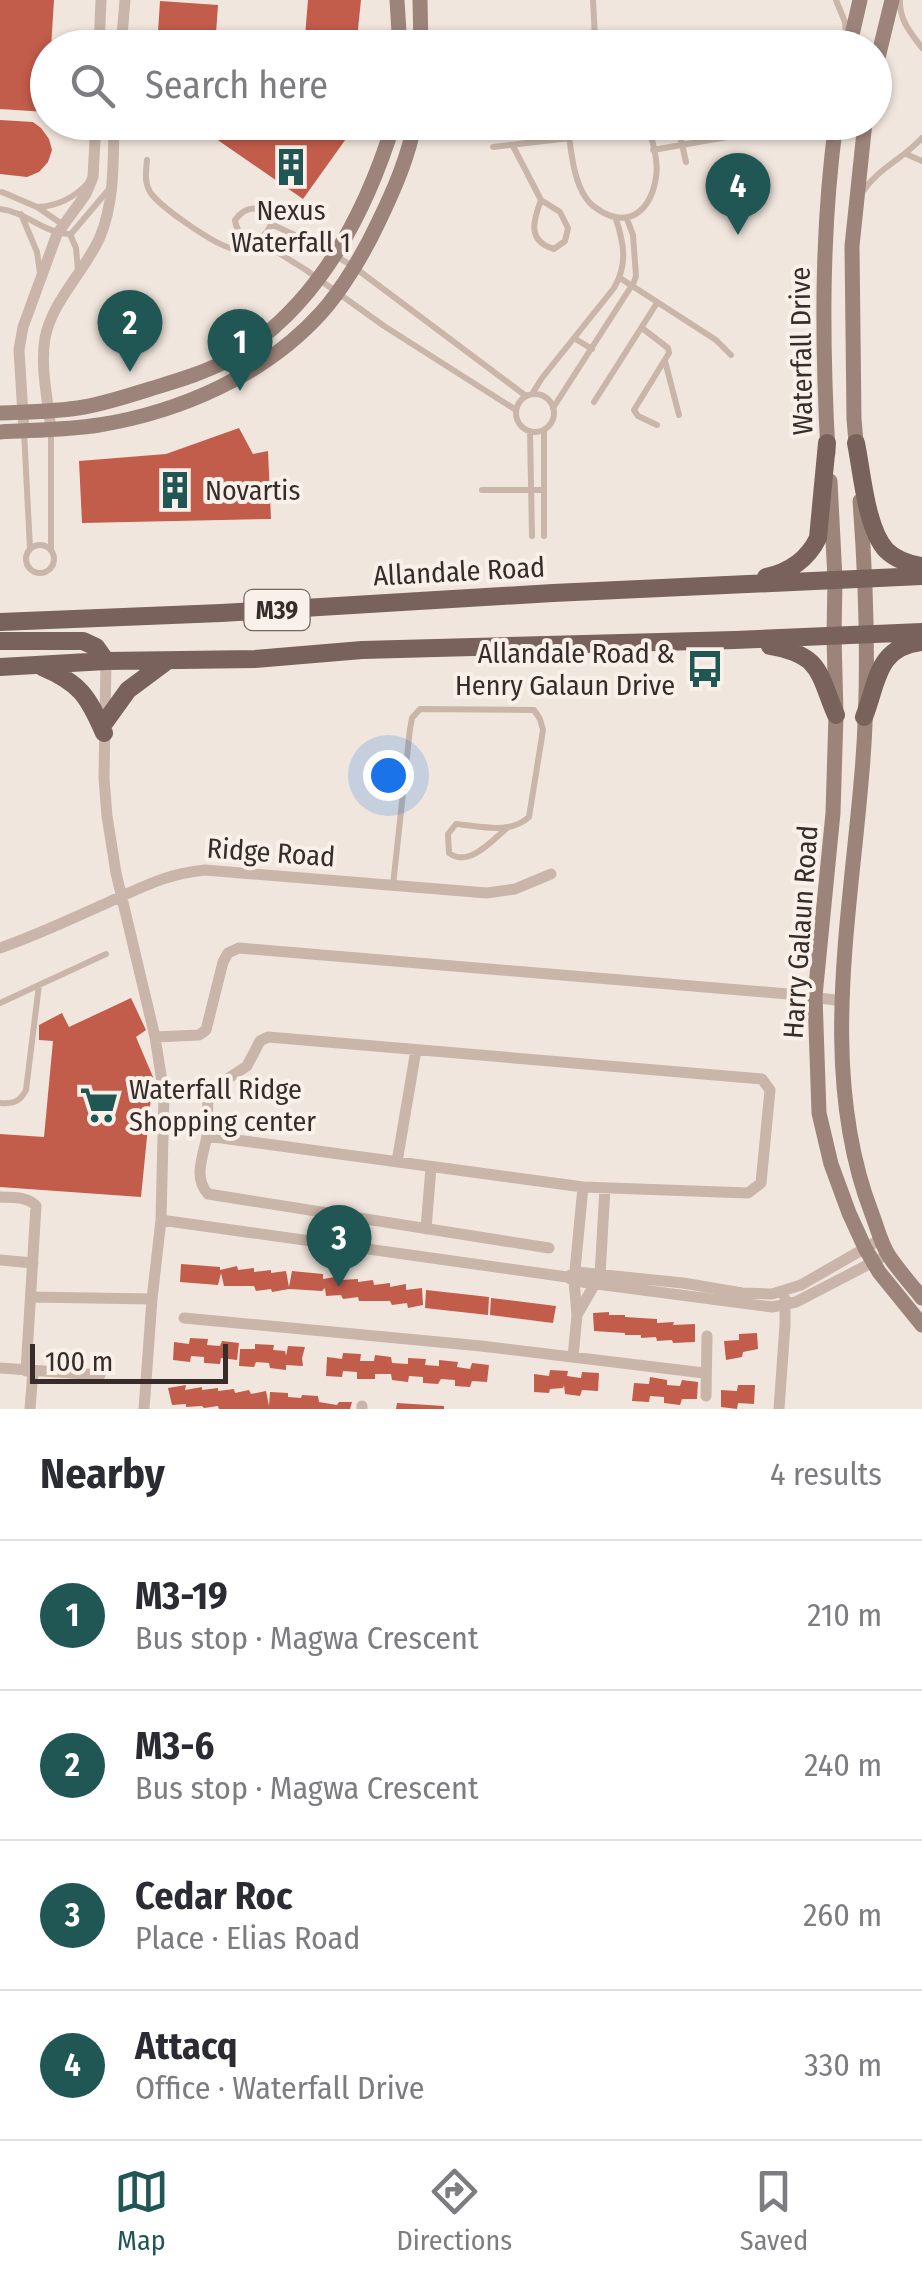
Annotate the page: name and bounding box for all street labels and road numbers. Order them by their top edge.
street label: Waterfall Drive [784,267,819,435]
street label: Allandale Road [372,551,546,592]
road number: M39 [244,590,310,630]
street label: Harry Galaun Road [777,824,824,1040]
street label: Ridge Road [206,832,336,873]

